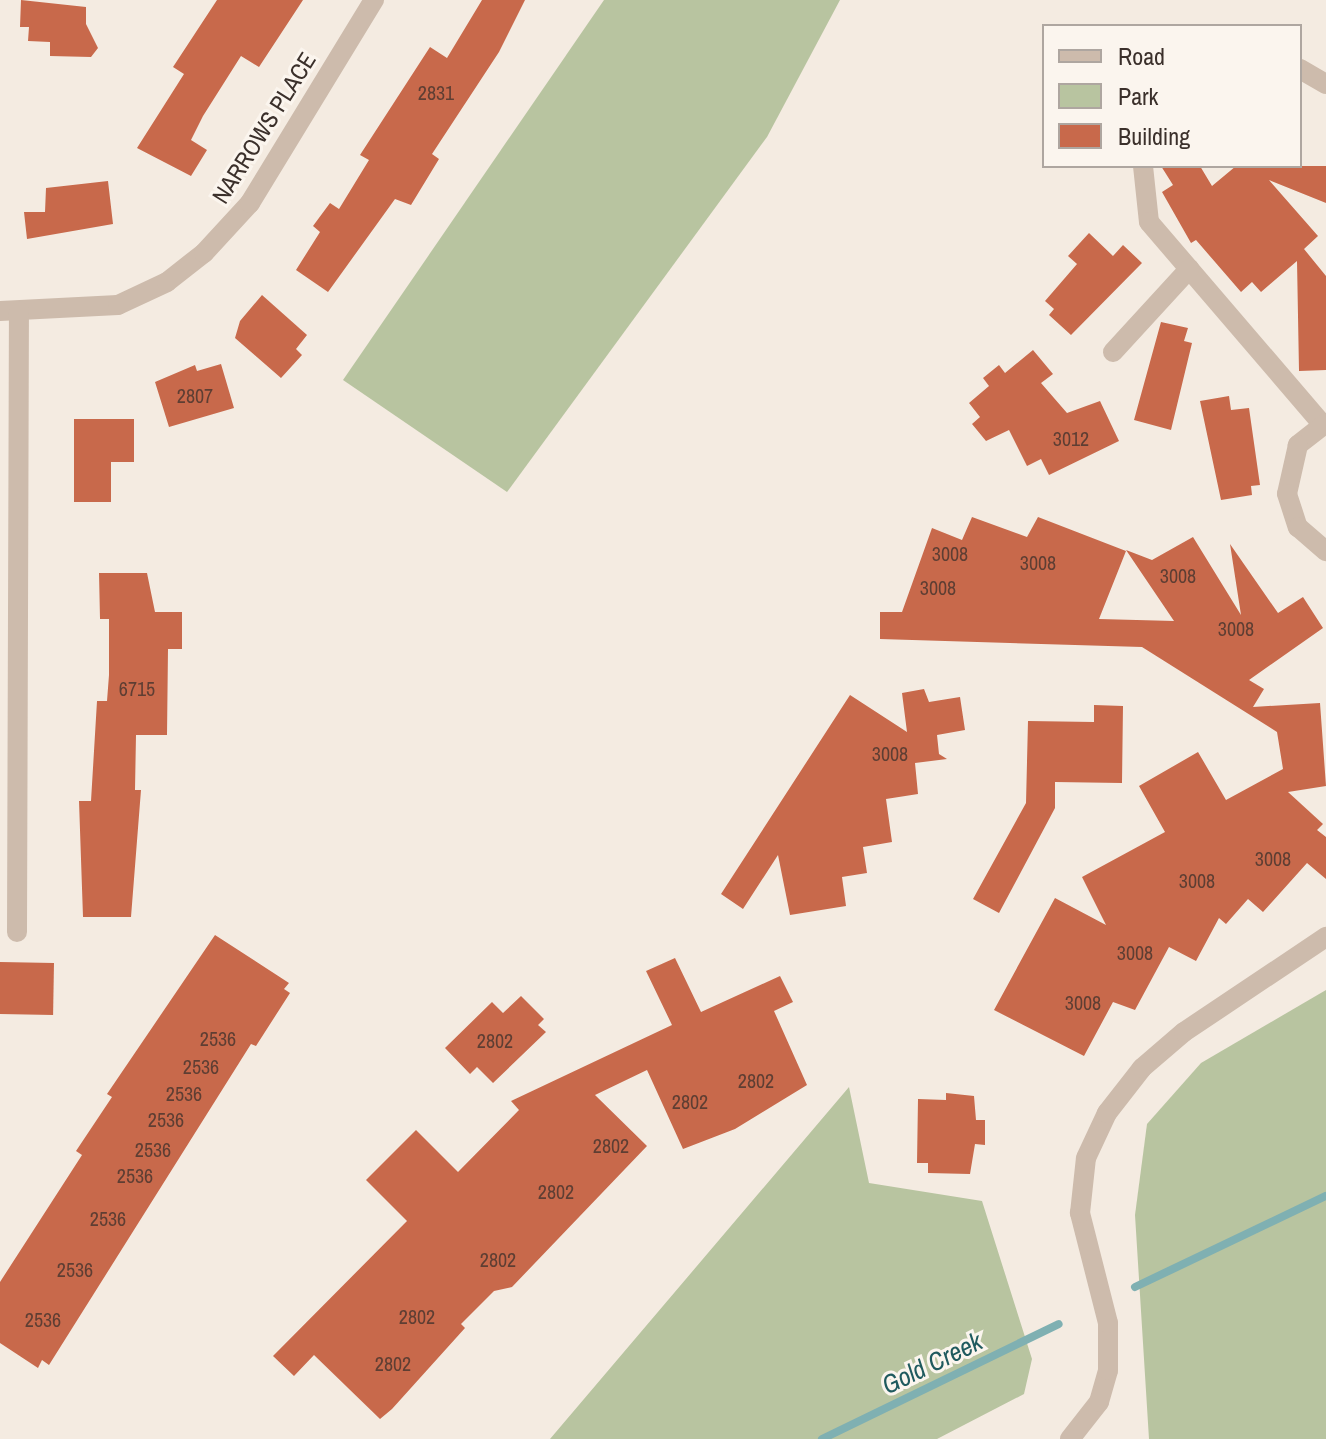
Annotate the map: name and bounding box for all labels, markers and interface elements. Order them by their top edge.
legend [1042,24,1302,168]
text: Road [1118,40,1165,72]
street label: NARROWS PLACE [206,47,322,209]
house number: 2831 [418,80,454,104]
text: Park [1118,80,1158,112]
text: Building [1118,120,1190,152]
house number: 2807 [177,383,213,407]
house number: 3012 [1053,426,1089,450]
house number: 3008 [932,541,968,565]
house number: 3008 [1020,550,1056,574]
house number: 3008 [1160,563,1196,587]
house number: 3008 [920,575,956,599]
house number: 3008 [1218,616,1254,640]
house number: 6715 [119,676,155,700]
house number: 3008 [872,741,908,765]
house number: 3008 [1255,846,1291,870]
house number: 3008 [1179,868,1215,892]
house number: 3008 [1117,940,1153,964]
house number: 3008 [1065,990,1101,1014]
house number: 2536 [200,1026,236,1050]
house number: 2802 [477,1028,513,1052]
house number: 2536 [183,1054,219,1078]
house number: 2802 [738,1068,774,1092]
house number: 2536 [166,1081,202,1105]
house number: 2802 [672,1089,708,1113]
house number: 2536 [148,1107,184,1131]
house number: 2802 [593,1133,629,1157]
house number: 2536 [135,1137,171,1161]
house number: 2536 [117,1163,153,1187]
house number: 2802 [538,1179,574,1203]
house number: 2536 [90,1206,126,1230]
house number: 2802 [480,1247,516,1271]
house number: 2536 [57,1257,93,1281]
house number: 2802 [399,1304,435,1328]
house number: 2536 [25,1307,61,1331]
water label: Gold Creek [877,1325,987,1401]
house number: 2802 [375,1351,411,1375]

